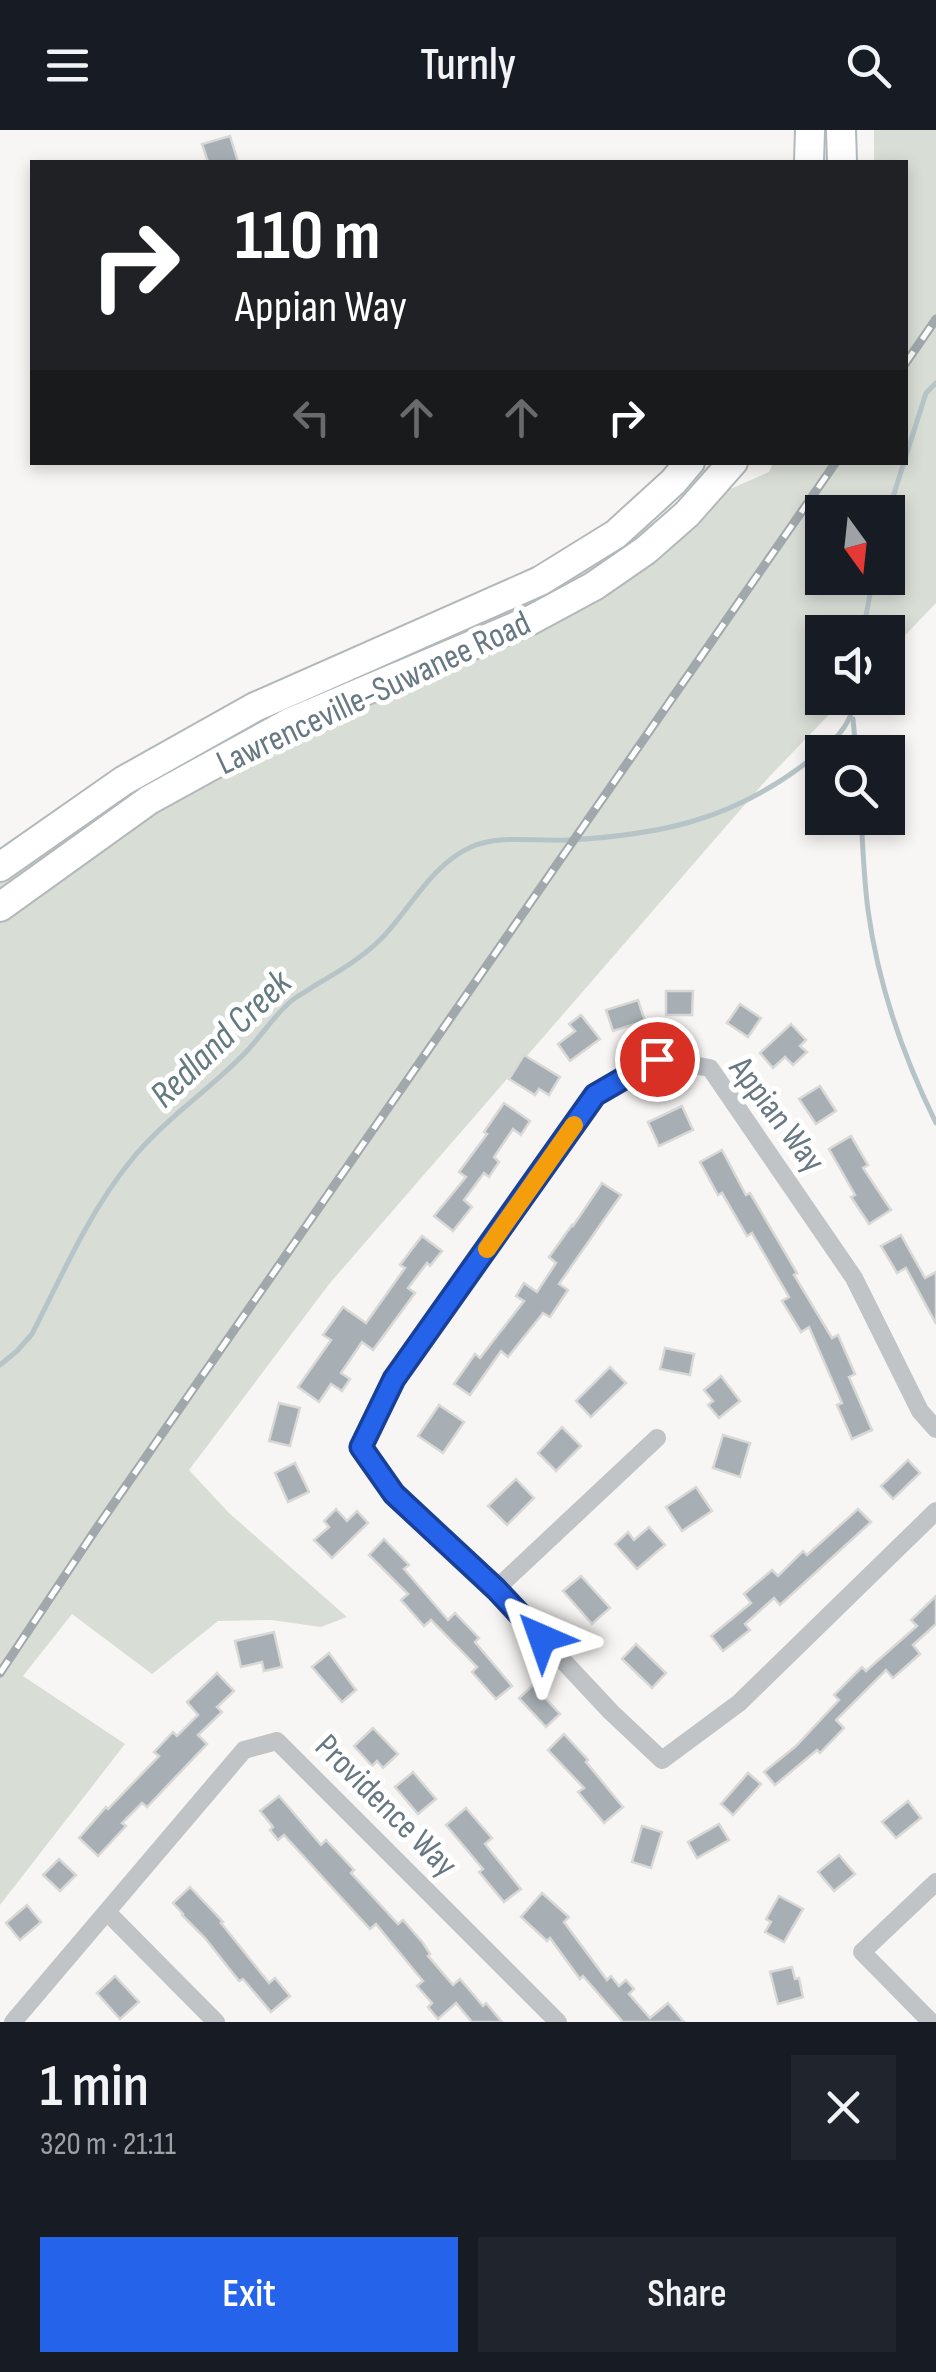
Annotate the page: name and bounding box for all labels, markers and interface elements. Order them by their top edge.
icon: menu [40,38,95,93]
text: Turnly [420,38,516,93]
icon: search [841,38,896,93]
text: 110 m [235,195,381,279]
icon: right [70,200,200,330]
text: Appian Way [235,280,407,335]
icon: left [284,390,339,445]
icon: ahead [389,390,444,445]
icon: ahead [494,390,549,445]
icon: right [599,390,654,445]
north arrow [805,495,905,595]
map controls [805,495,905,835]
street label: Lawrenceville-Suwanee Road [210,602,537,785]
button: sound [805,615,905,715]
button: search [805,735,905,835]
water label: Redland Creek [141,960,302,1117]
pin [615,1017,700,1102]
icon: arrive [630,1032,685,1087]
street label: Appian Way [719,1048,834,1181]
position arrow [490,1586,594,1690]
street label: Providence Way [306,1726,466,1886]
text: 1 min [40,2051,149,2123]
button: close [791,2055,896,2160]
text: 320 m · 21:11 [40,2125,176,2164]
button: Exit [40,2237,458,2352]
button: Share [478,2237,896,2352]

